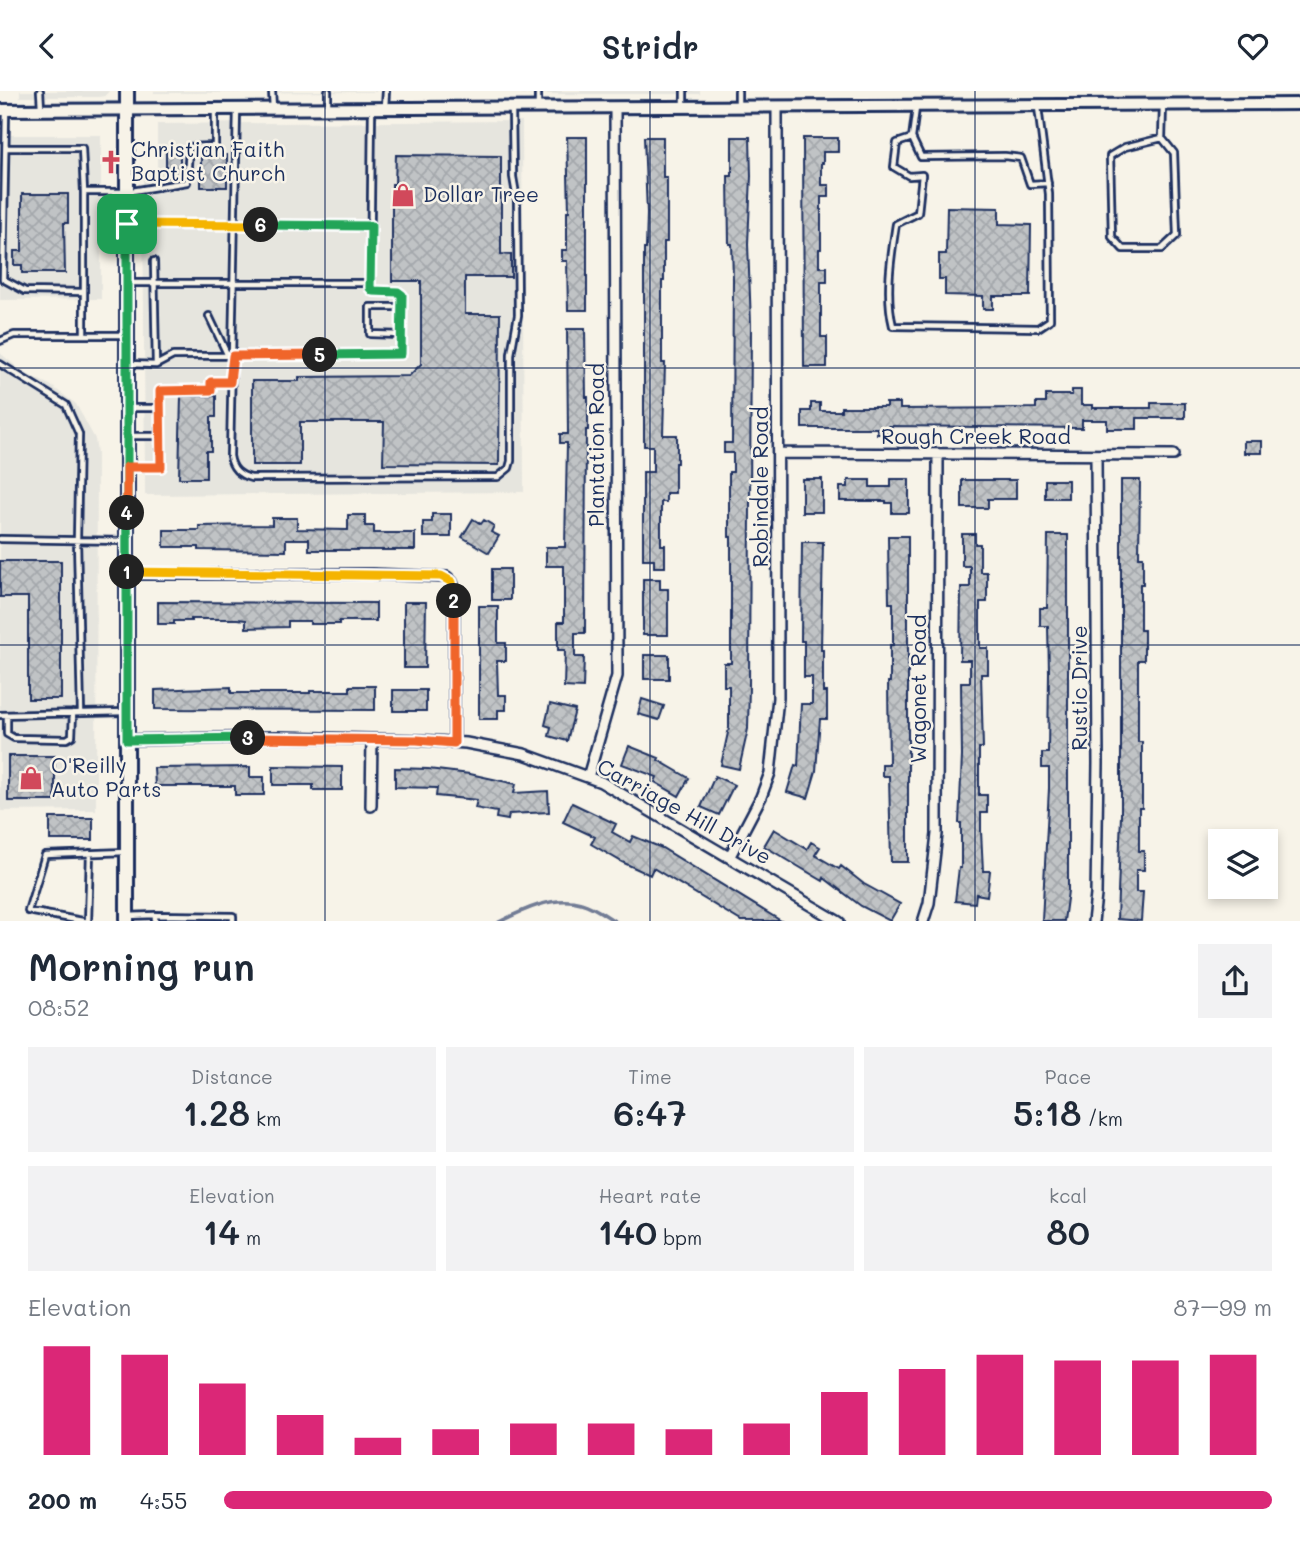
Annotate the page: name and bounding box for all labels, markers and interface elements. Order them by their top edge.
text: Stridr [601,25,699,67]
icon: back [28,27,66,65]
icon: heart [1234,27,1272,65]
place label: Christian Faith Baptist Church [131,135,285,186]
church icon: Christian Faith Baptist Church [97,148,125,176]
place label: Dollar Tree [423,180,539,207]
shop icon: Dollar Tree [389,181,417,209]
pin [97,194,157,254]
icon: arrive [108,205,146,243]
pin: 6 [244,207,278,243]
text: 6 [255,212,266,237]
pin: 5 [302,337,338,373]
text: 5 [314,342,325,367]
street label: Plantation Road [582,363,609,527]
street label: Robindale Road [746,406,773,568]
street label: Rough Creek Road [881,422,1071,449]
pin: 4 [110,495,144,531]
text: 4 [120,500,133,525]
pin: 1 [110,554,144,589]
text: 1 [122,559,131,584]
pin: 2 [436,583,472,619]
text: 2 [448,588,459,613]
street label: Wagonet Road [904,614,931,764]
street label: Rustic Drive [1065,625,1092,751]
pin: 3 [230,721,266,755]
text: 3 [242,725,253,750]
place label: O'Reilly Auto Parts [51,751,161,802]
street label: Carriage Hill Drive [593,752,776,870]
shop icon: O'Reilly Auto Parts [17,764,45,792]
map controls [1208,829,1278,899]
button: layers [1208,829,1278,899]
text: Morning run [28,941,255,991]
button: share [1198,944,1272,1018]
text: 08:52 [28,992,89,1022]
text: Distance [191,1064,273,1089]
text: Time [628,1064,672,1089]
text: Pace [1045,1064,1091,1089]
text: 1.28 [183,1089,250,1135]
text: 6:47 [613,1089,687,1135]
text: 5:18 [1013,1089,1082,1135]
text: km [250,1106,281,1131]
text: /km [1082,1106,1123,1131]
text: Elevation [189,1183,275,1208]
text: Heart rate [599,1183,701,1208]
text: kcal [1049,1183,1087,1208]
text: 14 [203,1208,240,1254]
text: 140 [598,1208,657,1254]
text: 80 [1046,1208,1090,1254]
text: m [240,1225,261,1250]
text: bpm [657,1225,702,1250]
text: Elevation [28,1292,131,1322]
text: 87–99 m [1174,1292,1272,1322]
text: 200 m [28,1485,97,1515]
text: 4:55 [140,1485,187,1515]

